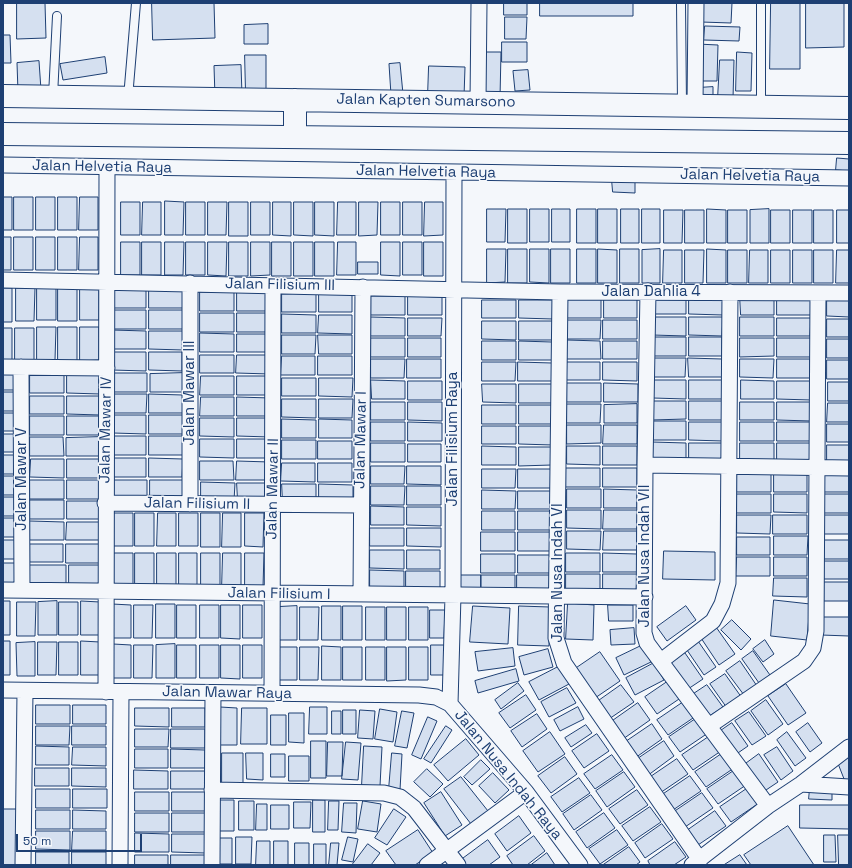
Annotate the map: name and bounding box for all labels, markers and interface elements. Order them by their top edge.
street label: Jalan Kapten Sumarsono [336,90,516,112]
street label: Jalan Helvetia Raya [32,157,172,177]
street label: Jalan Helvetia Raya [356,162,496,182]
street label: Jalan Helvetia Raya [680,166,820,186]
street label: Jalan Filisium III [225,275,335,295]
street label: Jalan Dahlia 4 [601,283,701,301]
street label: Jalan Mawar III [181,341,199,445]
street label: Jalan Filisium Raya [444,372,462,506]
street label: Jalan Mawar IV [96,376,116,484]
street label: Jalan Mawar I [351,391,371,489]
street label: Jalan Mawar V [13,427,31,531]
street label: Jalan Mawar II [263,438,283,540]
street label: Jalan Nusa Indah VII [636,485,654,627]
street label: Jalan Filisium II [144,494,250,514]
street label: Jalan Nusa Indah VI [549,503,567,643]
street label: Jalan Filisium I [227,584,331,604]
street label: Jalan Mawar Raya [162,683,292,703]
street label: Jalan Nusa Indah Raya [450,706,566,844]
scale bar [18,826,144,852]
text: 50 m [23,833,51,849]

